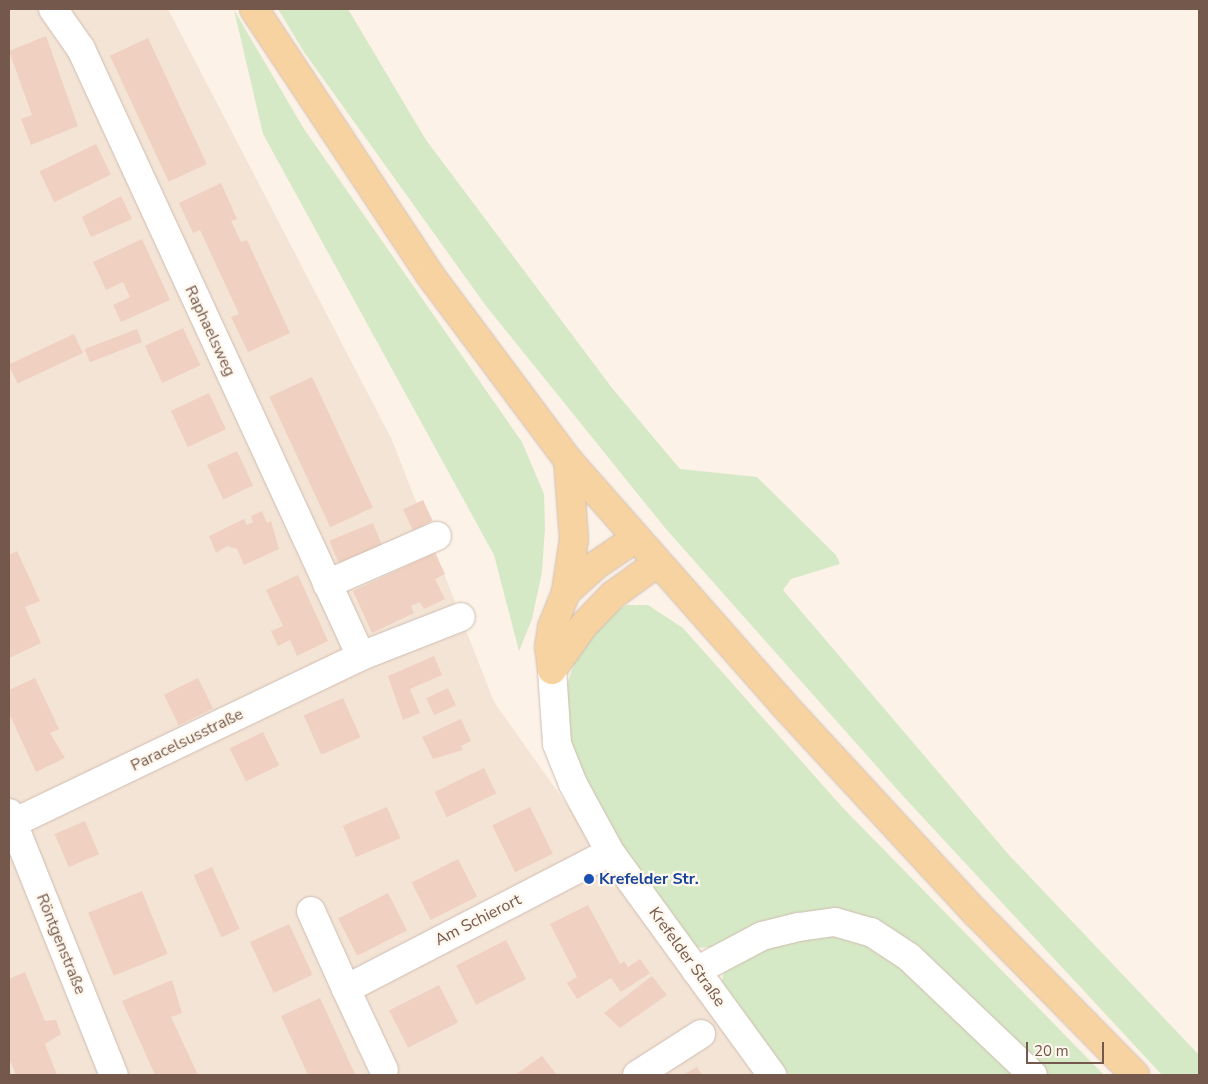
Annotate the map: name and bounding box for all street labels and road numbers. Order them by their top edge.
street label: Raphaelsweg [181,283,239,379]
street label: Paracelsusstraße [128,704,246,776]
street label: Am Schierort [432,890,524,950]
street label: Röntgenstraße [32,891,90,997]
street label: Krefelder Straße [645,904,729,1010]

